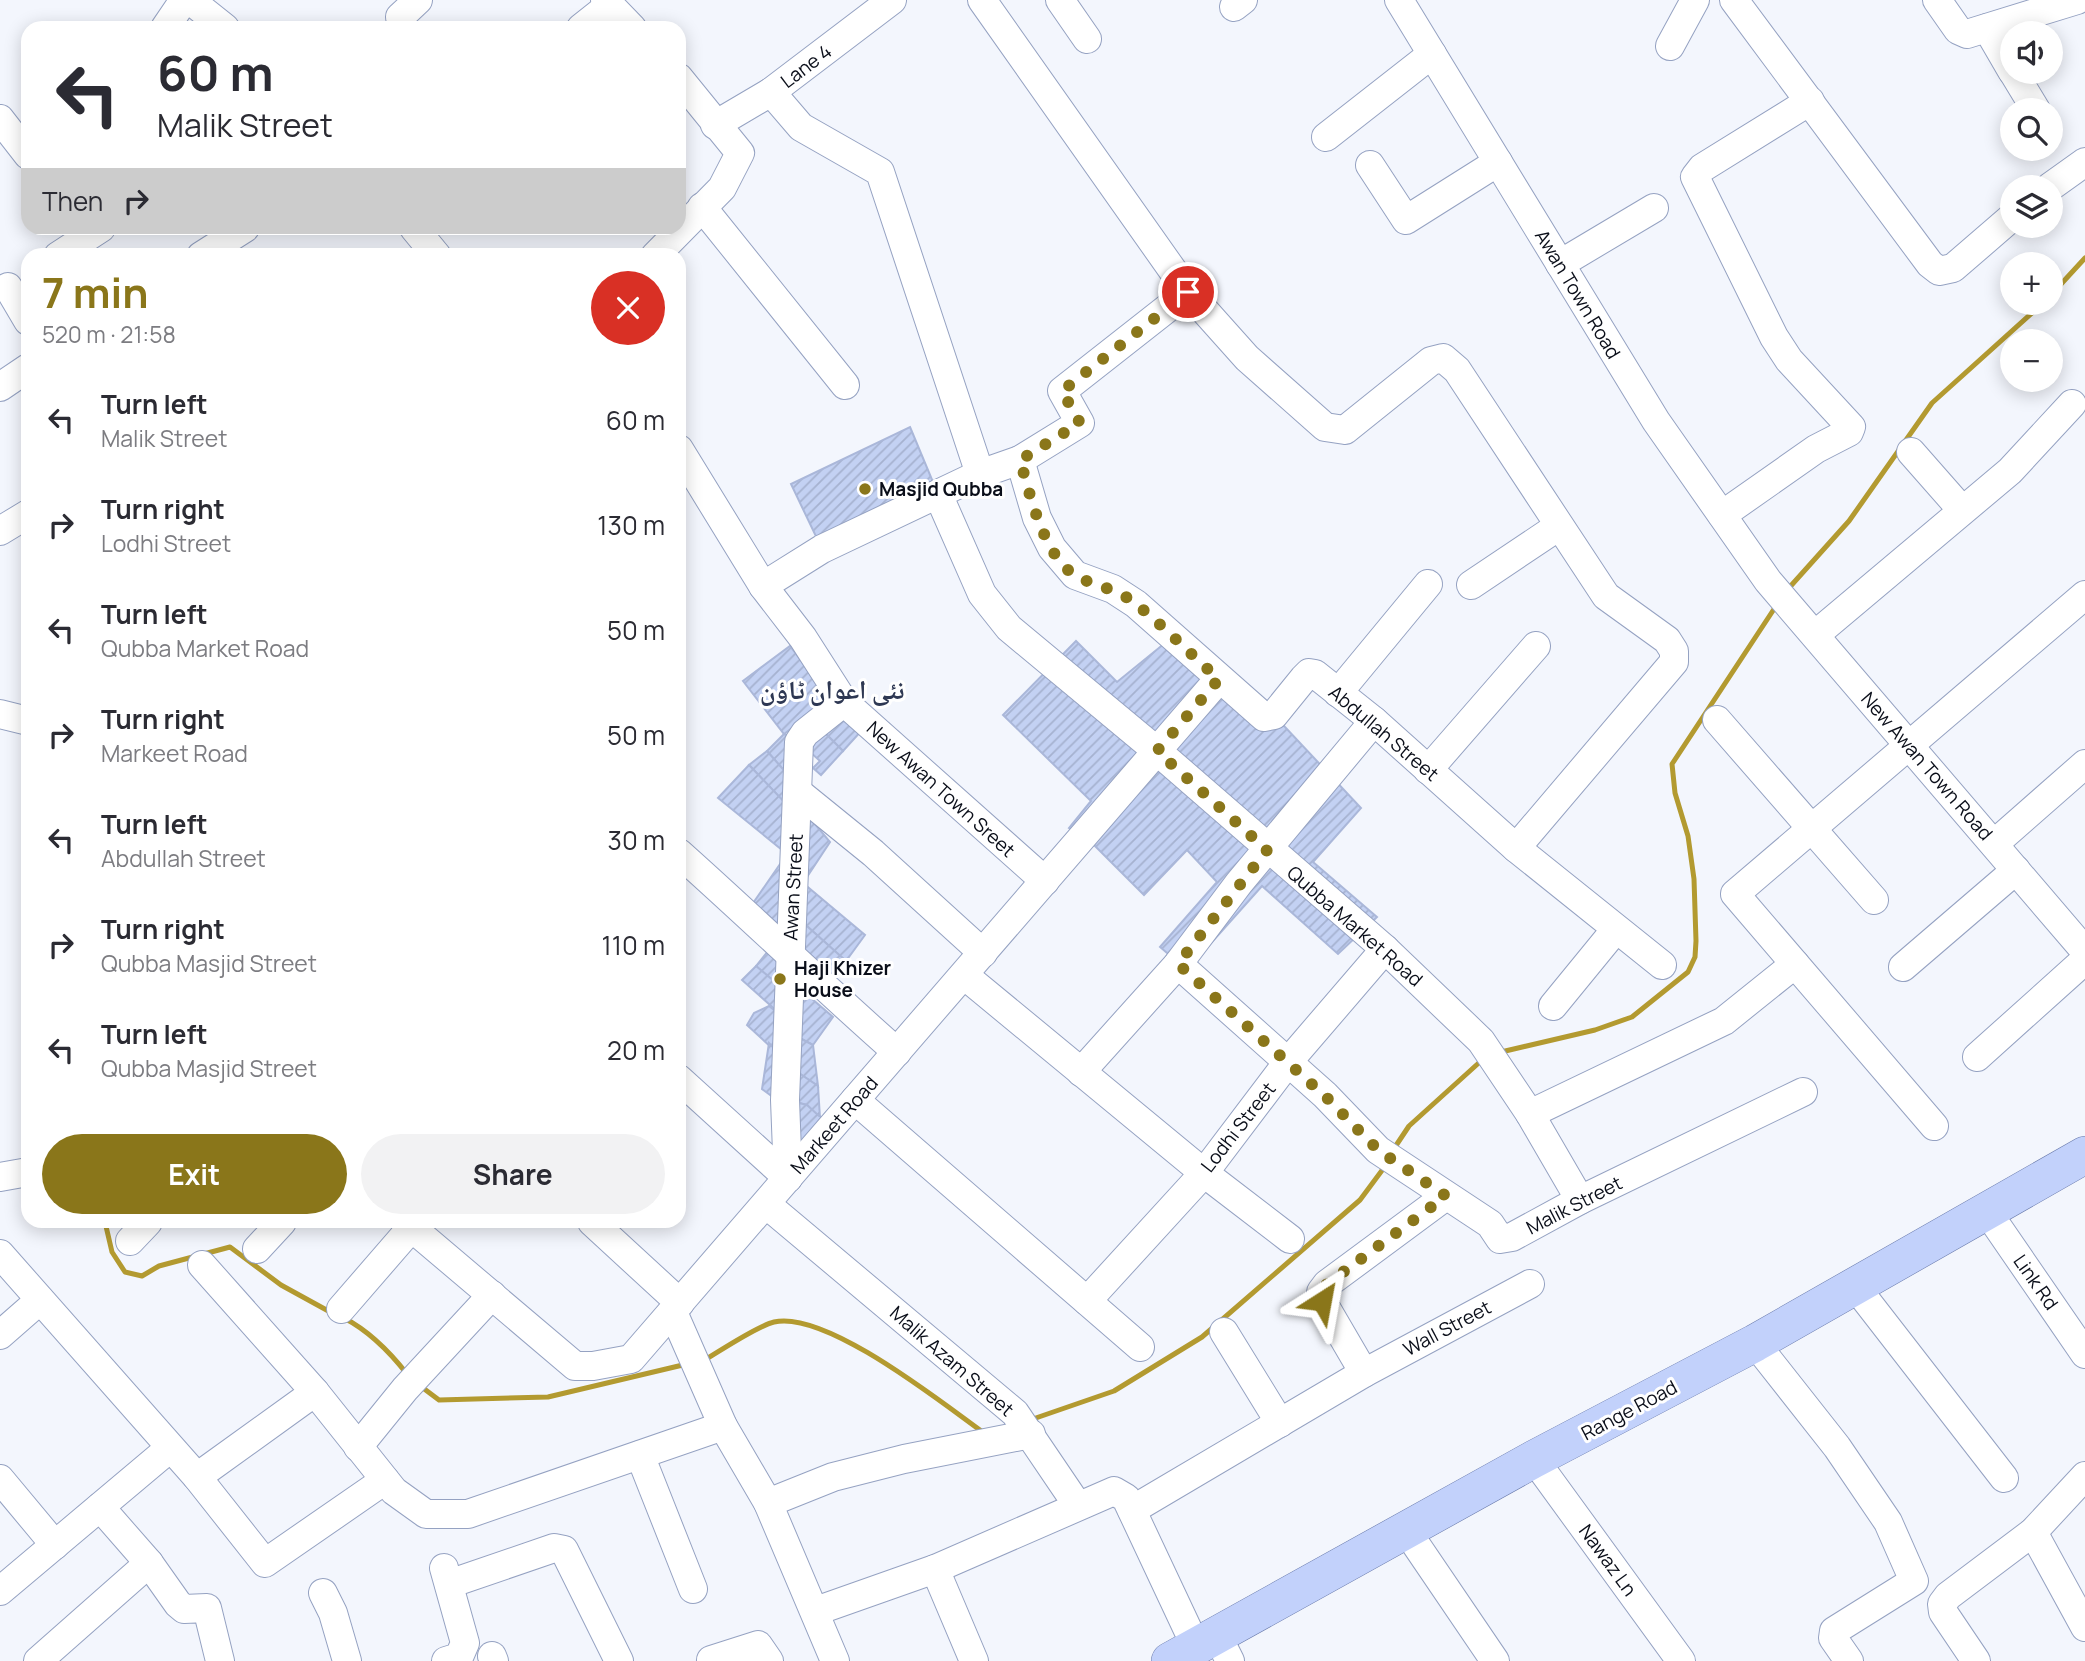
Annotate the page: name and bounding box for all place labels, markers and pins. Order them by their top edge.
pin [1158,262,1218,322]
place label: Masjid Qubba [879,476,1003,502]
marker: Masjid Qubba [857,481,873,497]
place label: Haji Khizer House [794,955,892,1003]
marker: Haji Khizer House [772,971,788,987]

